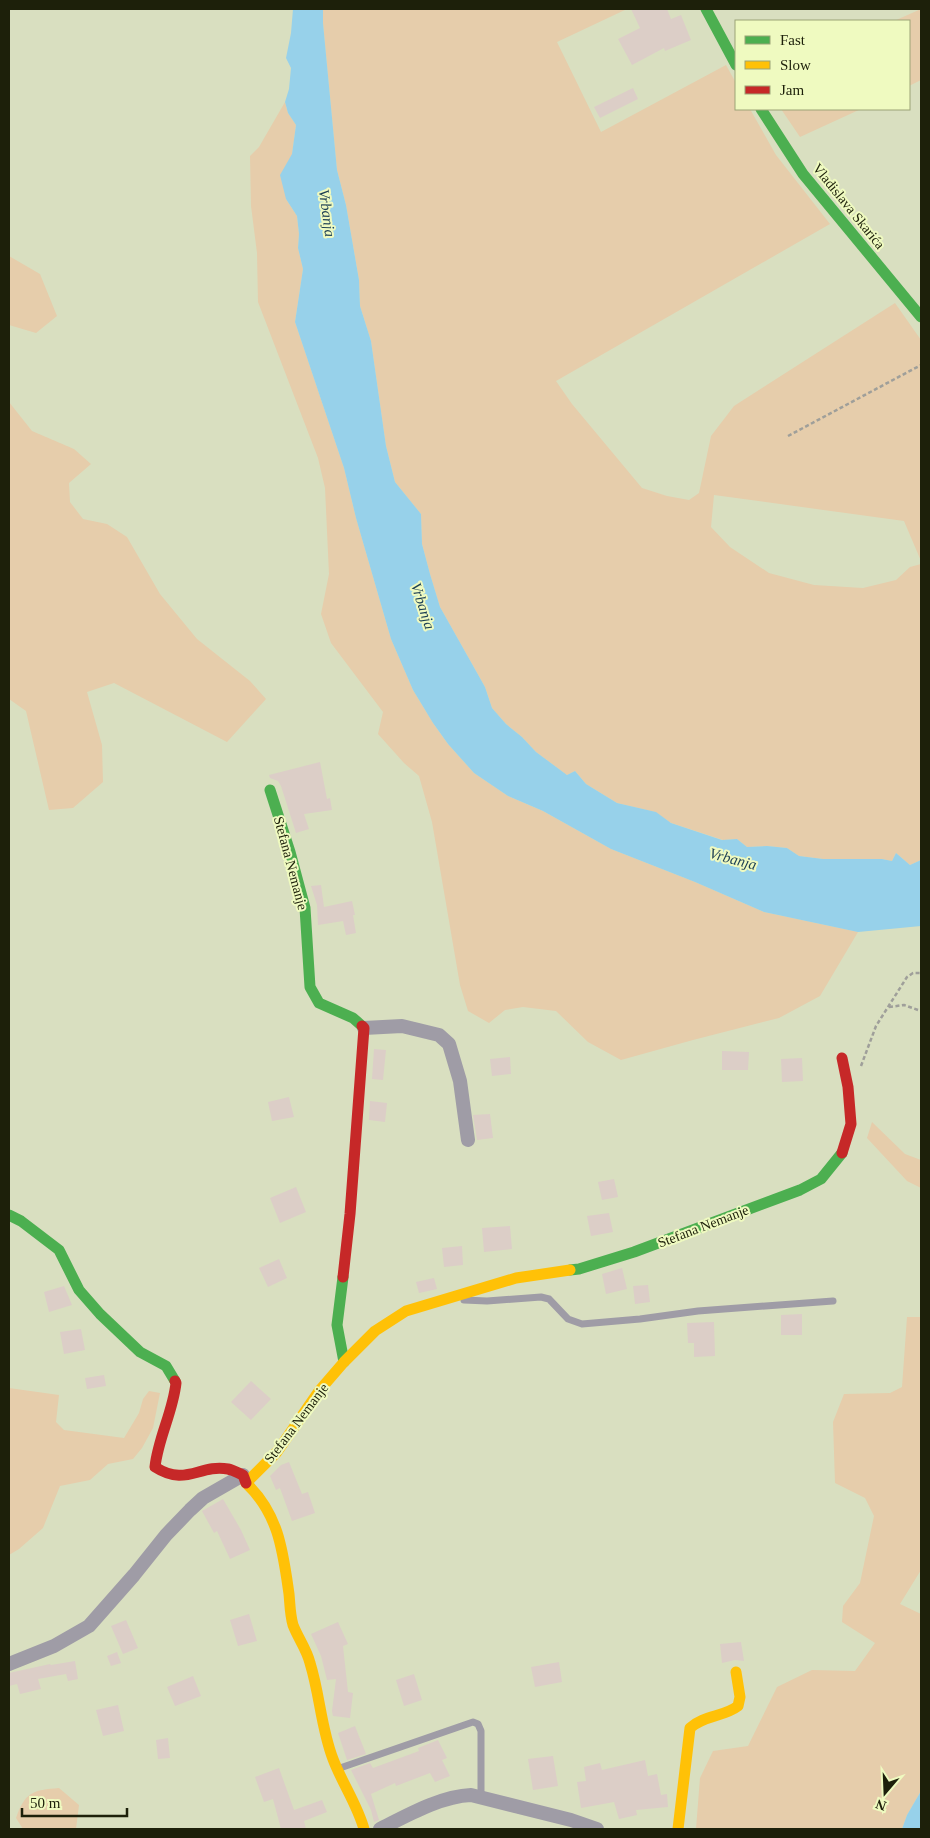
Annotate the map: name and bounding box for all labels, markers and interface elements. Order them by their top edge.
legend [735,20,910,110]
text: Fast [780,32,806,48]
text: Slow [780,57,811,73]
text: Jam [780,82,804,98]
street label: Vladislava Skarića [810,161,888,253]
water label: Vrbanja [316,188,338,238]
water label: Vrbanja [408,581,438,631]
street label: Stefana Nemanje [271,815,310,911]
water label: Vrbanja [708,845,758,873]
street label: Stefana Nemanje [656,1202,751,1251]
street label: Stefana Nemanje [262,1380,331,1466]
north arrow [860,1768,910,1818]
scale bar [22,1786,128,1818]
text: 50 m [30,1795,61,1811]
text: N [874,1796,888,1814]

